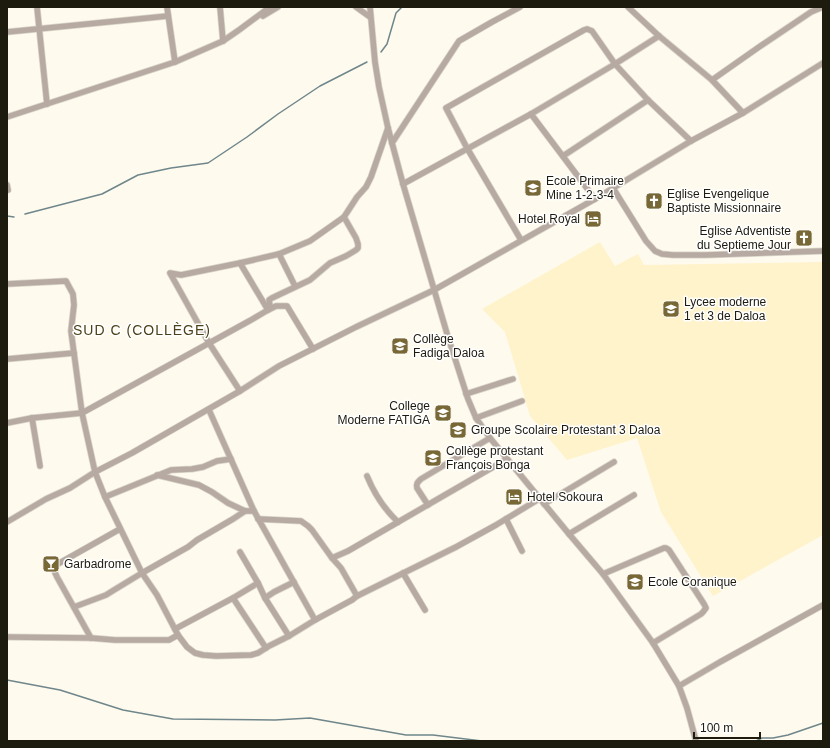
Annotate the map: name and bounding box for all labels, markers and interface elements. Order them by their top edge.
place label: Ecole Primaire Mine 1-2-3-4 [546,174,624,202]
school or university icon: Ecole Primaire Mine 1-2-3-4 [523,178,543,198]
place label: Eglise Evengelique Baptiste Missionnaire [667,187,781,215]
church icon: Eglise Evengelique Baptiste Missionnaire [644,191,664,211]
hotel icon: Hotel Royal [583,209,603,229]
place label: Hotel Royal [518,212,580,226]
place label: Eglise Adventiste du Septieme Jour [697,224,791,252]
church icon: Eglise Adventiste du Septieme Jour [794,228,814,248]
place label: Lycee moderne 1 et 3 de Daloa [684,295,767,323]
school or university icon: Lycee moderne 1 et 3 de Daloa [661,299,681,319]
district label: SUD C (COLLÈGE) [73,322,211,338]
place label: Collège Fadiga Daloa [413,332,485,360]
school or university icon: Collège Fadiga Daloa [390,336,410,356]
place label: College Moderne FATIGA [338,399,430,427]
school or university icon: College Moderne FATIGA [433,403,453,423]
school or university icon: Groupe Scolaire Protestant 3 Daloa [448,420,468,440]
place label: Groupe Scolaire Protestant 3 Daloa [471,423,661,437]
place label: Collège protestant François Bonga [446,444,544,472]
school or university icon: Collège protestant François Bonga [423,448,443,468]
hotel icon: Hotel Sokoura [504,487,524,507]
place label: Hotel Sokoura [527,490,603,504]
bar icon: Garbadrome [41,554,61,574]
place label: Garbadrome [64,557,132,571]
school or university icon: Ecole Coranique [625,572,645,592]
place label: Ecole Coranique [648,575,737,589]
scale bar [694,714,760,740]
text: 100 m [700,721,733,735]

